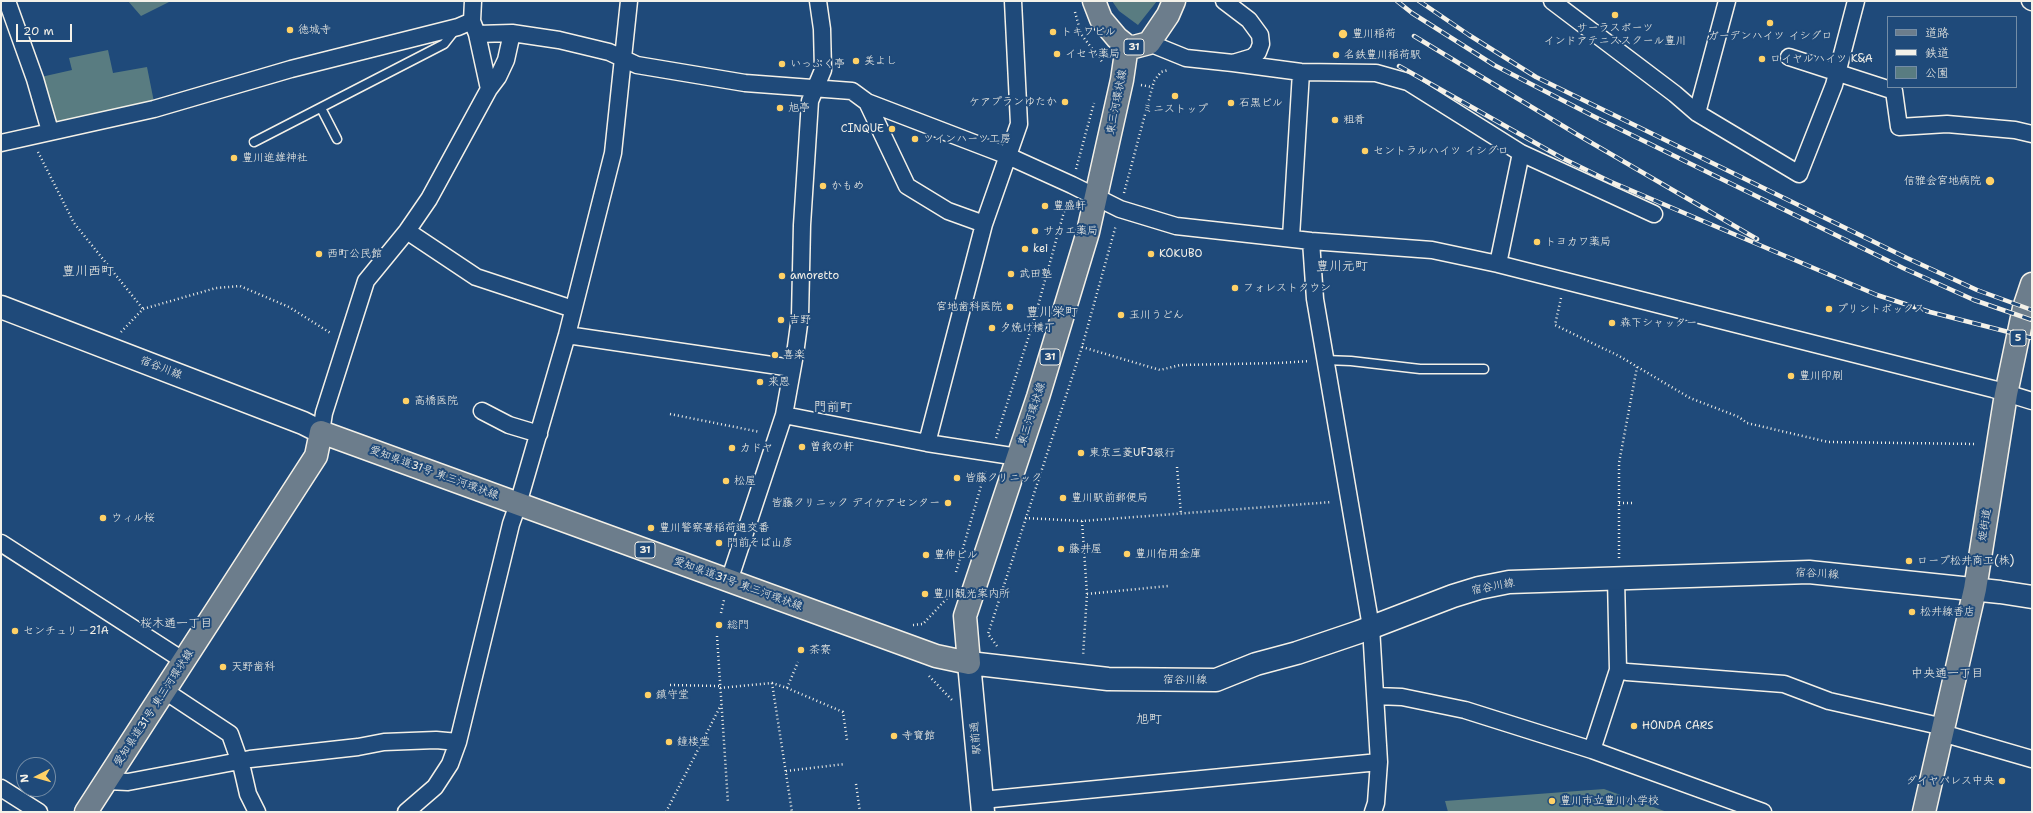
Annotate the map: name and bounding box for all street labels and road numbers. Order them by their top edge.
road number: 31 [1124,39,1144,55]
street label: 東三河環状線 [1104,68,1130,136]
road number: 5 [2010,330,2026,346]
road number: 31 [1040,349,1060,365]
street label: 宿谷川線 [138,354,184,382]
street label: 東三河環状線 [1016,381,1048,447]
street label: 愛知県道31号 東三河環状線 [368,443,500,503]
street label: 姫街道 [1976,508,1994,542]
road number: 31 [635,542,655,558]
street label: 愛知県道31号 東三河環状線 [672,554,804,614]
street label: 宿谷川線 [1795,566,1839,582]
street label: 宿谷川線 [1470,576,1516,598]
street label: 愛知県道31号 東三河環状線 [111,647,197,769]
street label: 宿谷川線 [1163,673,1207,687]
street label: 駅前通 [968,721,984,755]

